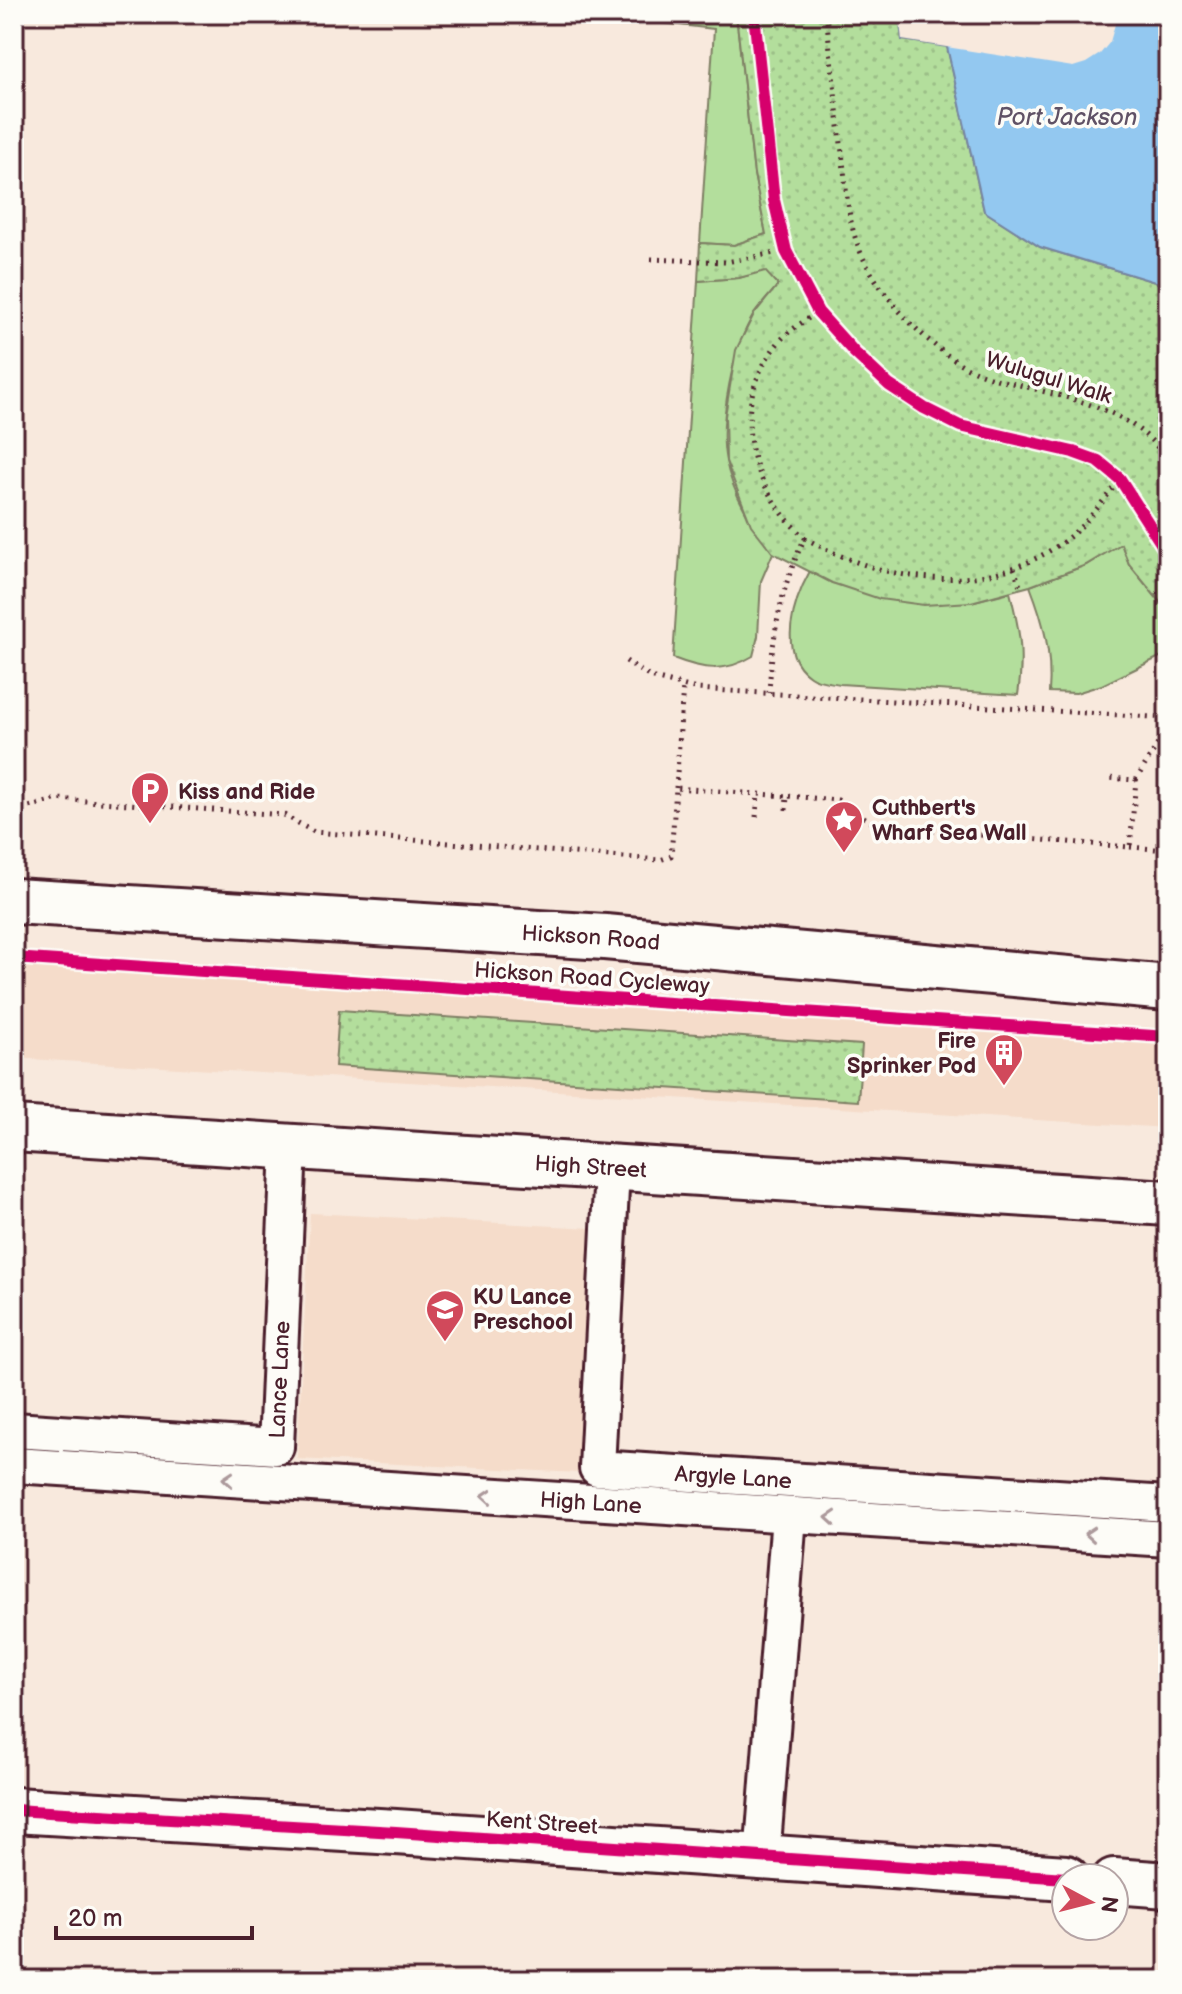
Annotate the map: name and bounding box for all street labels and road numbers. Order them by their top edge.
street label: Wulugul Walk [982,346,1115,411]
street label: Hickson Road [521,920,661,957]
street label: Hickson Road Cycleway [473,957,711,1000]
street label: High Street [534,1150,648,1185]
street label: Lance Lane [264,1320,296,1439]
street label: Argyle Lane [674,1461,793,1495]
street label: High Lane [539,1487,642,1520]
street label: Kent Street [485,1806,599,1841]

